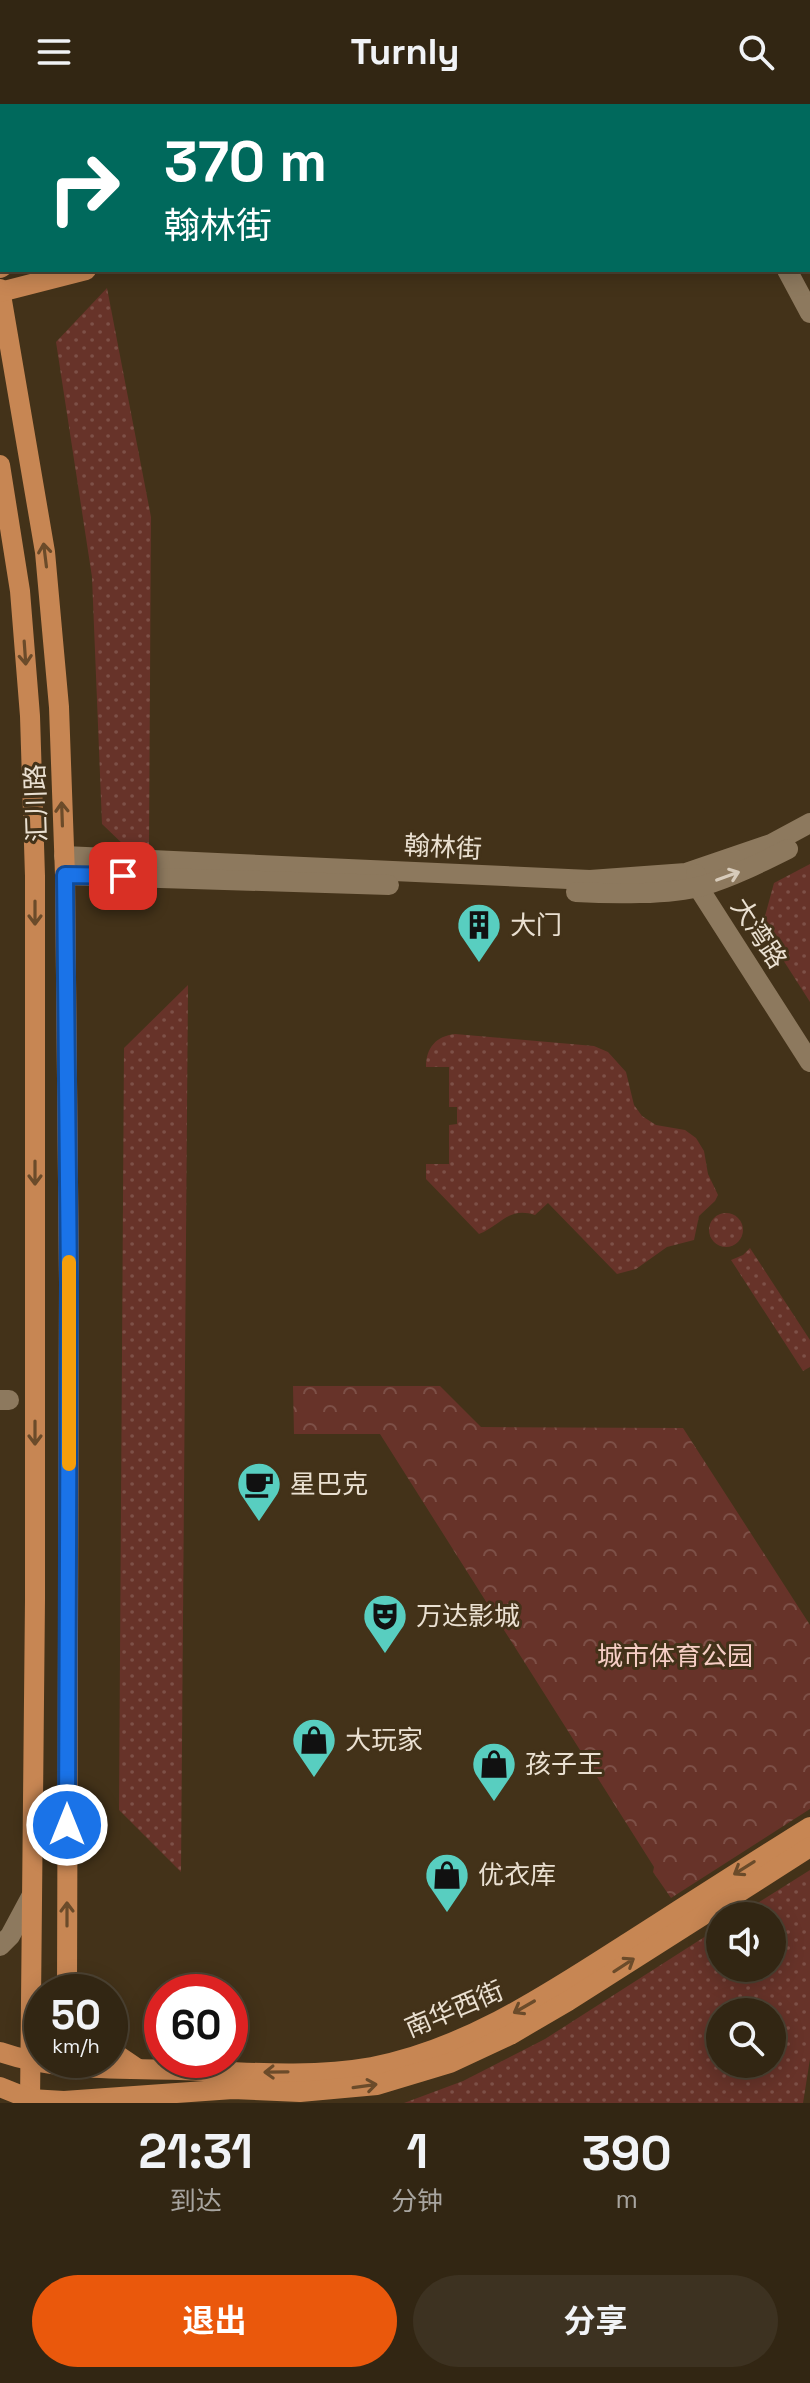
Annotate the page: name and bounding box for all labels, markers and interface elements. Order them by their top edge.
text: Turnly [351,29,459,75]
icon: menu [32,30,76,74]
icon: search [734,30,778,74]
text: 370 m [164,126,327,197]
icon: right [32,136,136,240]
text: 翰林街 [164,203,272,249]
one-way arrow [37,543,52,568]
one-way arrow [18,639,33,666]
street label: 汇川路 [18,763,54,843]
one-way arrow [55,801,70,828]
street label: 翰林街 [403,828,483,866]
pin [89,842,157,910]
icon: arrive [101,854,145,898]
one-way arrow [715,868,740,882]
street label: 大湾路 [723,891,795,975]
one-way arrow [27,899,43,926]
building icon: 大门 [455,901,503,964]
place label: 大门 [510,908,562,942]
one-way arrow [27,1159,43,1186]
one-way arrow [27,1419,43,1446]
cafe icon: 星巴克 [235,1460,283,1523]
place label: 星巴克 [290,1467,368,1501]
theatre icon: 万达影城 [361,1592,409,1655]
place label: 万达影城 [416,1599,520,1633]
park label: 城市体育公园 [597,1639,753,1673]
shop icon: 大玩家 [290,1716,338,1779]
place label: 大玩家 [345,1723,423,1757]
shop icon: 孩子王 [470,1740,518,1803]
place label: 孩子王 [525,1747,603,1781]
position arrow [25,1783,109,1867]
shop icon: 优衣库 [423,1851,471,1914]
place label: 优衣库 [478,1858,556,1892]
one-way arrow [733,1861,756,1877]
one-way arrow [59,1901,75,1928]
map controls [706,1902,786,2078]
button: sound [706,1902,786,1982]
one-way arrow [612,1957,635,1973]
street label: 南华西街 [399,1973,509,2045]
speed limit sign: 60 [144,1974,248,2078]
text: 50 [51,1990,101,2041]
button: search [706,1998,786,2078]
one-way arrow [513,1999,536,2015]
text: km/h [52,2033,100,2059]
one-way arrow [263,2064,290,2080]
one-way arrow [352,2078,377,2093]
text: 21:31 [138,2121,253,2182]
text: 1 [406,2121,428,2182]
text: 390 [582,2123,672,2184]
text: m [615,2182,638,2216]
text: 到达 [170,2184,222,2218]
text: 分钟 [391,2184,443,2218]
button: 退出 [32,2275,397,2367]
button: 分享 [413,2275,778,2367]

